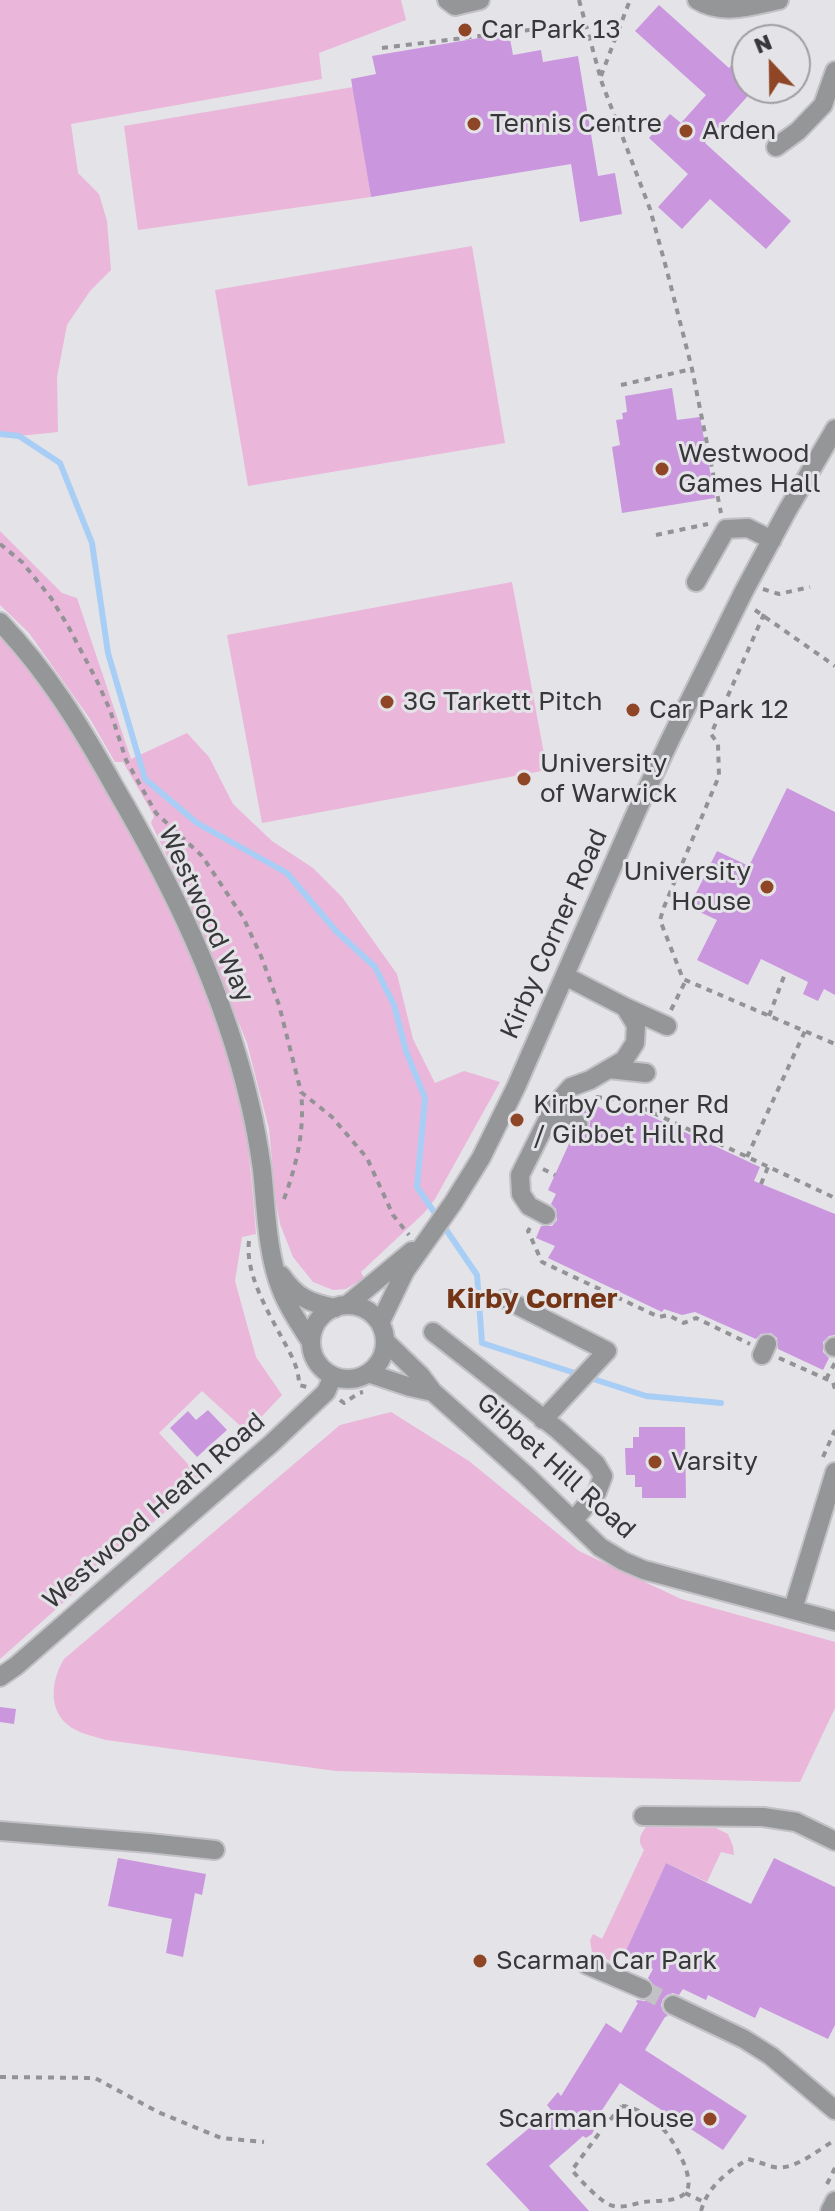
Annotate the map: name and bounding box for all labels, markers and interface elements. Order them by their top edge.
place label: Car Park 13 [481,14,621,46]
marker: Car Park 13 [456,21,474,39]
north arrow [731,24,811,104]
text: N [750,27,775,59]
place label: Tennis Centre [490,108,662,140]
marker: Tennis Centre [465,115,483,133]
place label: Arden [702,115,776,147]
marker: Arden [677,122,695,140]
place label: Westwood Games Hall [678,438,820,500]
marker: Westwood Games Hall [653,460,671,478]
place label: 3G Tarkett Pitch [403,686,602,718]
marker: 3G Tarkett Pitch [378,693,396,711]
place label: Car Park 12 [649,694,788,726]
marker: Car Park 12 [624,701,642,719]
place label: University of Warwick [540,748,677,810]
marker: University of Warwick [515,770,533,788]
street label: Westwood Way [152,821,260,1007]
street label: Kirby Corner Road [494,824,614,1044]
place label: University House [624,856,751,918]
marker: University House [758,878,776,896]
place label: Kirby Corner Rd / Gibbet Hill Rd [533,1089,729,1150]
marker: Kirby Corner Rd / Gibbet Hill Rd [508,1111,526,1129]
district label: Kirby Corner [446,1282,618,1316]
street label: Gibbet Hill Road [470,1387,642,1545]
street label: Westwood Heath Road [37,1406,271,1616]
place label: Varsity [671,1446,758,1478]
marker: Varsity [646,1453,664,1471]
place label: Scarman Car Park [496,1945,717,1977]
marker: Scarman Car Park [471,1952,489,1970]
place label: Scarman House [498,2103,694,2135]
marker: Scarman House [701,2110,719,2128]

